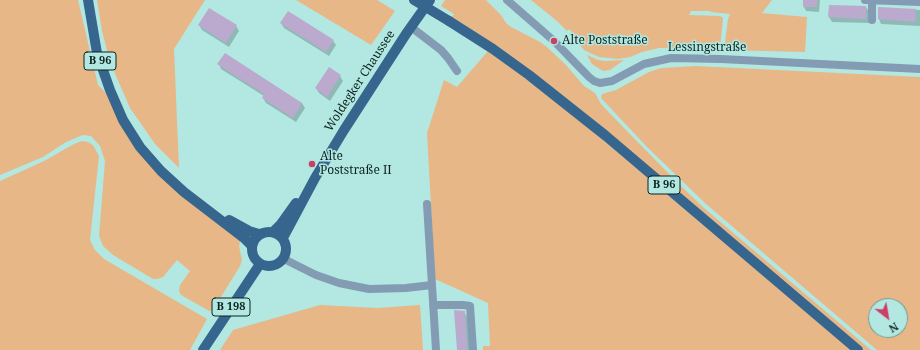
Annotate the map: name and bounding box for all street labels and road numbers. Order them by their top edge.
street label: Woldegker Chaussee [322,28,398,134]
street label: Lessingstraße [668,41,746,55]
road number: B 96 [84,52,116,70]
road number: B 96 [648,176,680,194]
road number: B 198 [212,298,250,316]

